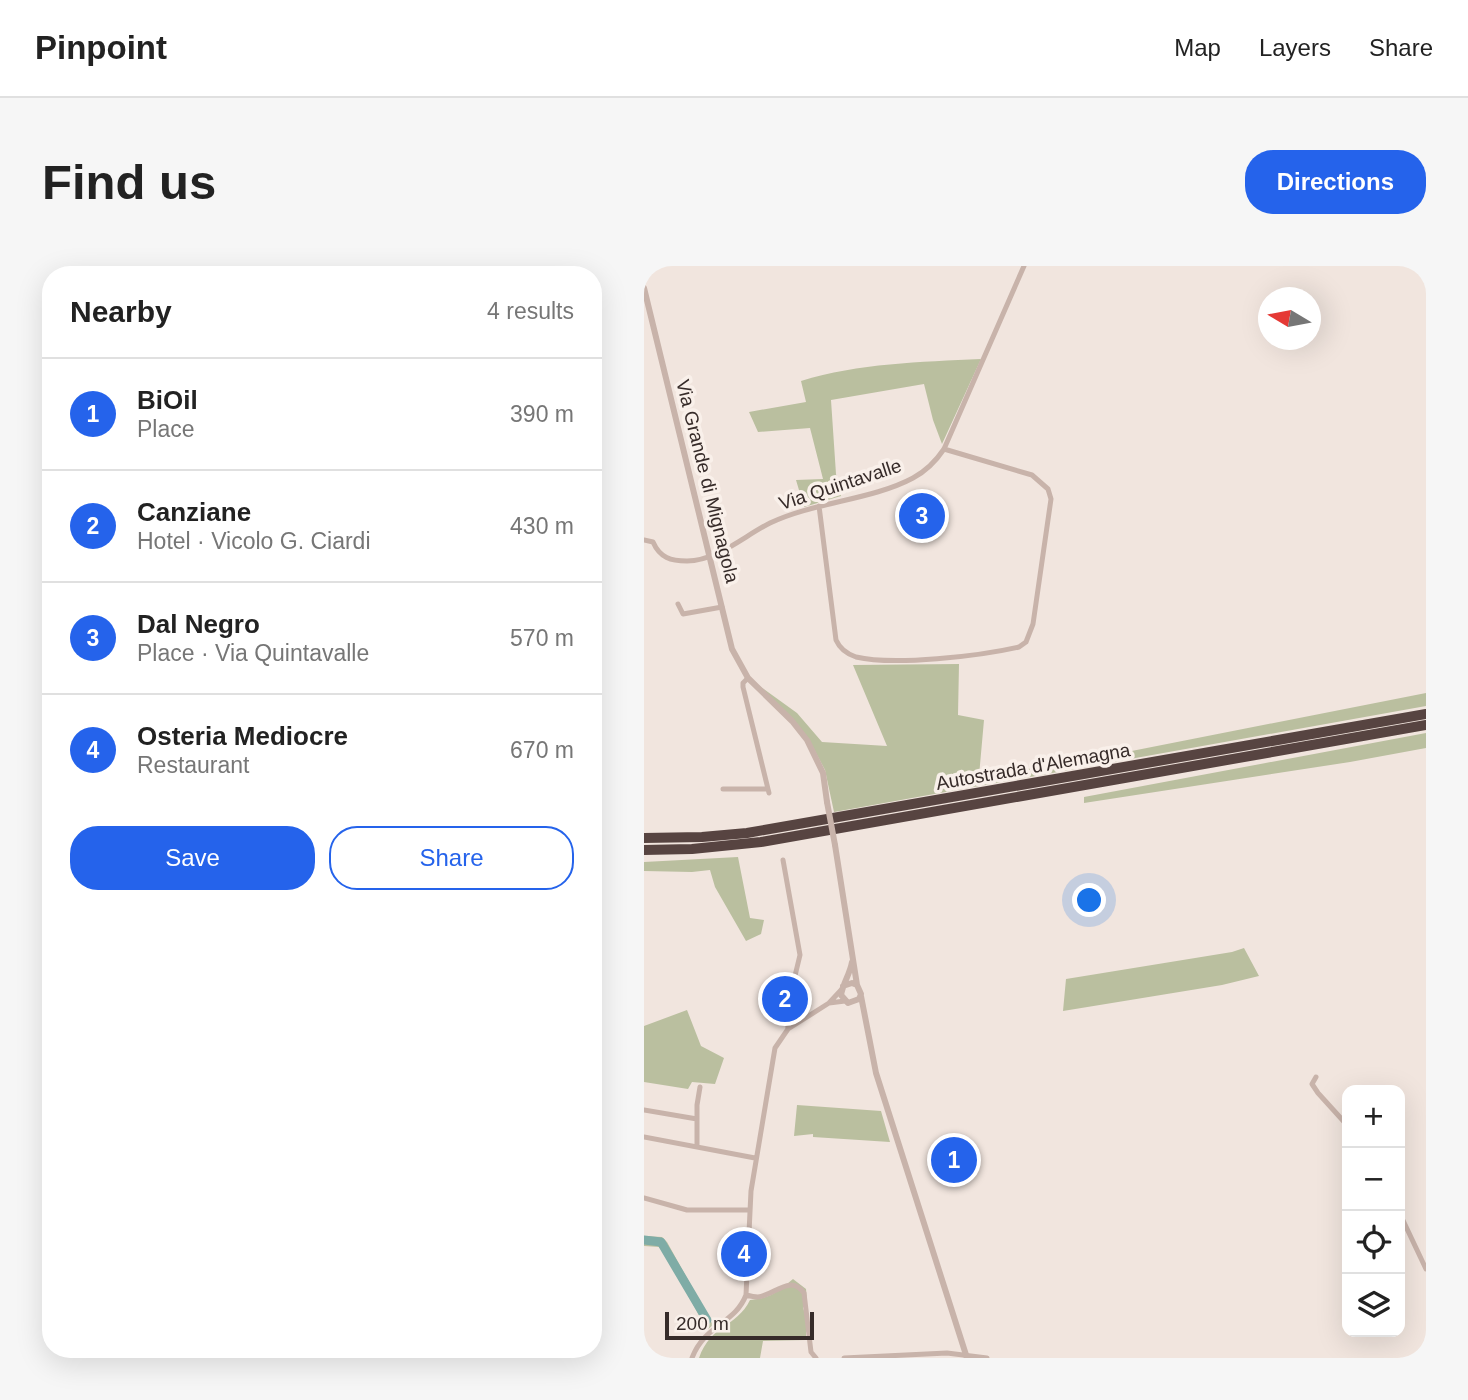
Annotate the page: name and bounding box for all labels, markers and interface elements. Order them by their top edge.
text: Pinpoint [35,29,167,66]
text: Map [1174,34,1221,61]
text: Layers [1259,34,1331,61]
text: Share [1369,34,1433,61]
button: Directions [1245,150,1426,214]
text: Find us [42,155,216,209]
north arrow [1258,287,1321,350]
text: Nearby [70,295,172,328]
text: 4 results [487,298,574,324]
street label: Via Grande di Mignagola [672,377,743,585]
text: BiOil [137,385,198,415]
text: 1 [87,401,99,427]
text: 390 m [510,401,574,427]
text: Place [137,416,195,442]
street label: Via Quintavalle [776,455,904,514]
pin: 3 [899,490,945,542]
text: Canziane [137,497,251,527]
text: 2 [87,513,99,539]
text: 430 m [510,513,574,539]
text: Hotel · Vicolo G. Ciardi [137,528,371,554]
text: Dal Negro [137,609,260,639]
text: 3 [87,625,99,651]
text: 570 m [510,625,574,651]
text: Place · Via Quintavalle [137,640,369,666]
text: Osteria Mediocre [137,721,348,751]
text: 4 [87,737,99,763]
text: 670 m [510,737,574,763]
street label: Autostrada d'Alemagna [934,739,1132,794]
text: Restaurant [137,752,250,778]
button: Save [70,826,315,890]
button: Share [329,826,574,890]
your location [1072,883,1106,917]
pin: 2 [762,973,808,1025]
map controls [1342,1085,1405,1337]
button: + [1342,1085,1405,1148]
pin: 1 [931,1134,977,1186]
button: − [1342,1148,1405,1211]
button: locate [1342,1211,1405,1274]
pin: 4 [721,1228,767,1280]
button: layers [1342,1274,1405,1337]
scale bar [665,1309,814,1341]
text: 200 m [676,1313,729,1334]

